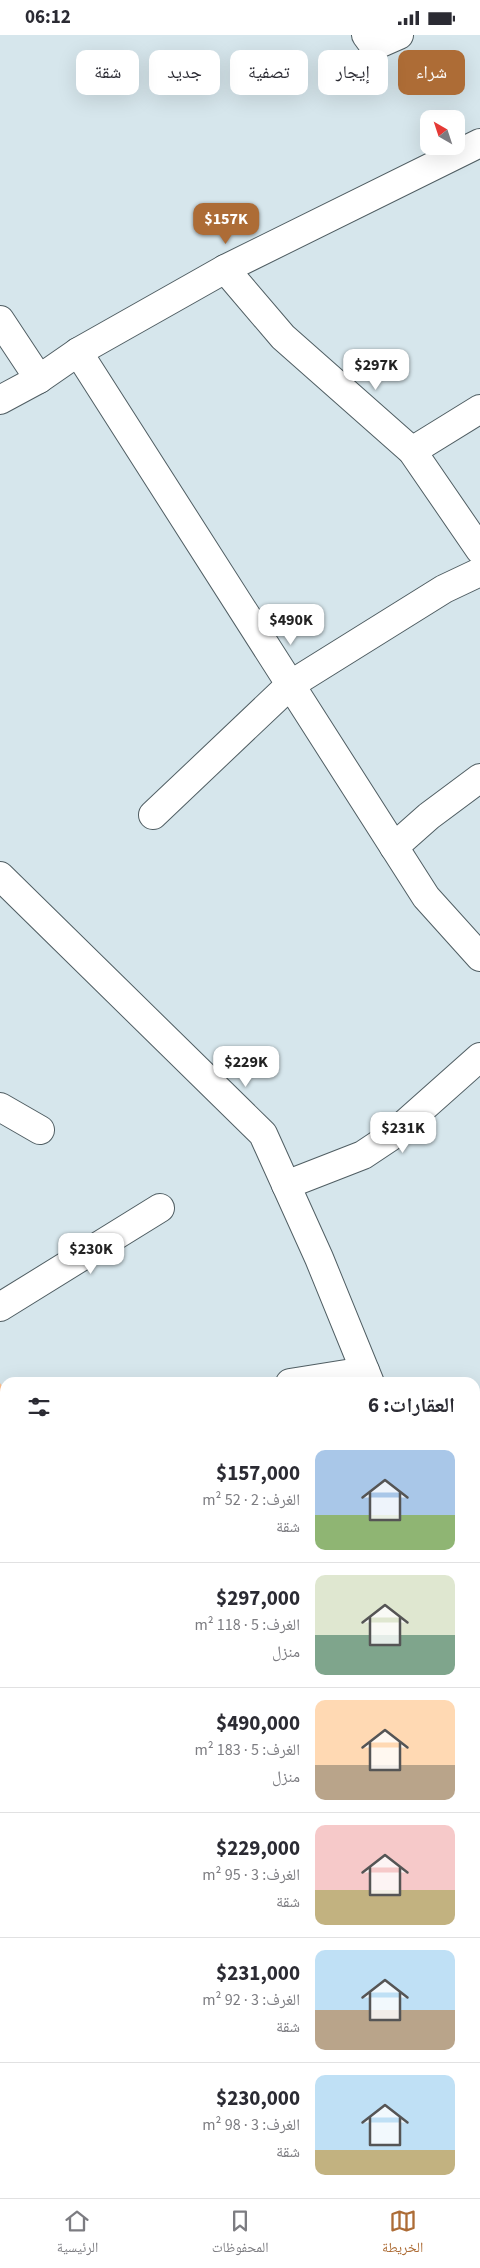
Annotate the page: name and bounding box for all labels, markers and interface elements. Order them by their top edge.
text: 06:12 [25,4,71,31]
chip: شقة [76,50,139,95]
chip: جديد [149,50,220,95]
chip: تصفية [230,50,308,95]
chip: إيجار [318,50,388,95]
chip: شراء [398,50,465,95]
north arrow [420,110,465,155]
map controls [420,110,465,155]
pin: $157K [191,203,261,245]
text: $157K [204,208,248,230]
pin: $297K [341,349,411,391]
text: $297K [354,354,398,376]
pin: $490K [256,603,326,646]
text: $490K [269,609,313,631]
pin: $229K [211,1045,281,1088]
text: $229K [224,1051,268,1073]
pin: $231K [368,1111,438,1154]
text: $231K [381,1117,425,1139]
pin: $230K [56,1233,126,1275]
text: $230K [69,1238,113,1260]
text: العقارات: 6 [368,1390,455,1420]
icon: filters [25,1393,53,1421]
text: $157,000 [216,1458,300,1488]
icon: home [355,1470,415,1530]
text: الغرف: 2 · 52 m² [202,1489,300,1511]
text: شقة [276,1516,300,1538]
text: $297,000 [216,1583,300,1613]
icon: home [355,1595,415,1655]
text: الغرف: 5 · 118 m² [194,1614,300,1636]
text: منزل [272,1641,300,1663]
text: $490,000 [216,1708,300,1738]
icon: home [355,1720,415,1780]
text: الغرف: 5 · 183 m² [194,1739,300,1761]
text: منزل [272,1766,300,1788]
text: $229,000 [216,1833,300,1863]
icon: home [355,1845,415,1905]
text: الغرف: 3 · 95 m² [202,1864,300,1886]
text: شقة [276,1891,300,1913]
text: $231,000 [216,1958,300,1988]
icon: home [355,1970,415,2030]
text: الغرف: 3 · 92 m² [202,1989,300,2011]
text: شقة [276,2016,300,2038]
text: $230,000 [216,2083,300,2113]
icon: home [355,2095,415,2155]
text: الغرف: 3 · 98 m² [202,2114,300,2136]
text: شقة [276,2141,300,2163]
tab: الرئيسية [57,2207,98,2261]
tab: المحفوظات [212,2207,269,2261]
tab: الخريطة [382,2207,423,2261]

